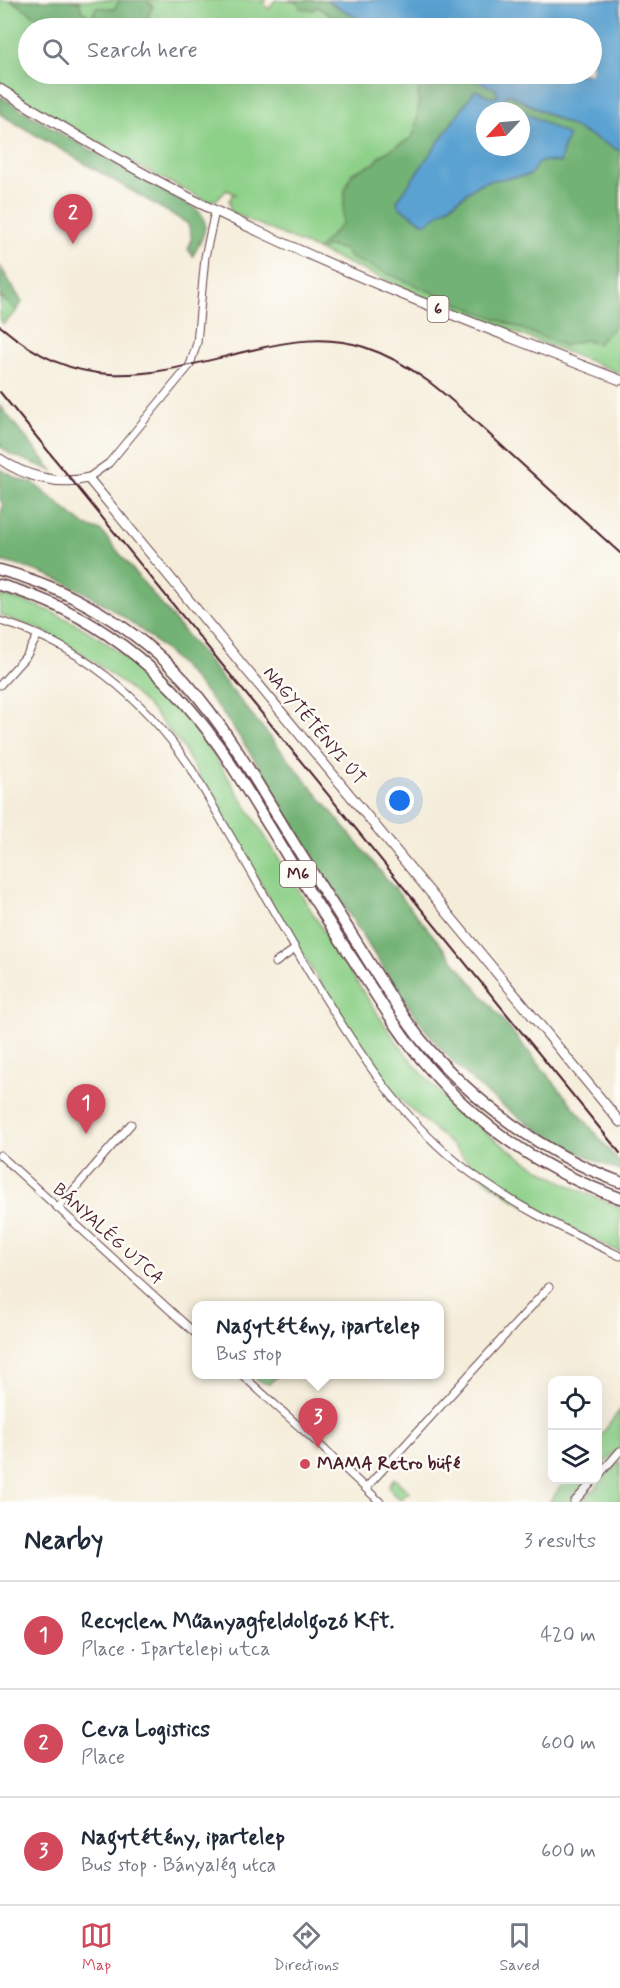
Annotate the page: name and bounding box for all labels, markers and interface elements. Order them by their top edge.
search box [18,18,602,84]
icon: search [39,35,72,68]
text: Search here [87,37,198,65]
north arrow [476,102,530,156]
pin: 2 [54,194,92,244]
road number: 6 [428,296,448,322]
street label: NAGYTÉTÉNYI ÚT [257,662,371,790]
your location [385,786,414,815]
road number: M6 [280,861,316,887]
pin: 1 [66,1084,106,1134]
street label: BÁNYALÉG UTCA [47,1178,169,1290]
popup [192,1301,444,1379]
text: Nagytétény, ipartelep [216,1313,420,1341]
text: Bus stop [216,1341,282,1368]
map controls [548,1376,602,1484]
button: locate [548,1376,602,1430]
pin: 3 [298,1398,338,1448]
button: layers [548,1430,602,1484]
place label: MAMA Retro büfé [317,1452,460,1476]
marker: MAMA Retro büfé [298,1457,312,1471]
text: Nearby [24,1524,103,1558]
text: 3 results [524,1528,596,1555]
text: Recyclen Műanyagfeldolgozó Kft. [81,1608,394,1636]
text: 1 [39,1622,48,1649]
text: 420 m [540,1622,596,1649]
text: Place · Ipartelepi utca [81,1636,271,1663]
text: Ceva Logistics [81,1716,210,1744]
text: 2 [39,1730,48,1757]
text: 600 m [541,1730,596,1757]
text: Place [81,1744,125,1771]
text: Nagytétény, ipartelep [81,1824,285,1852]
text: 3 [39,1838,48,1865]
text: 600 m [541,1838,596,1865]
text: Bus stop · Bányalég utca [81,1852,276,1879]
tab: Map [80,1919,113,1976]
tab: Directions [273,1919,339,1976]
tab: Saved [499,1919,540,1976]

